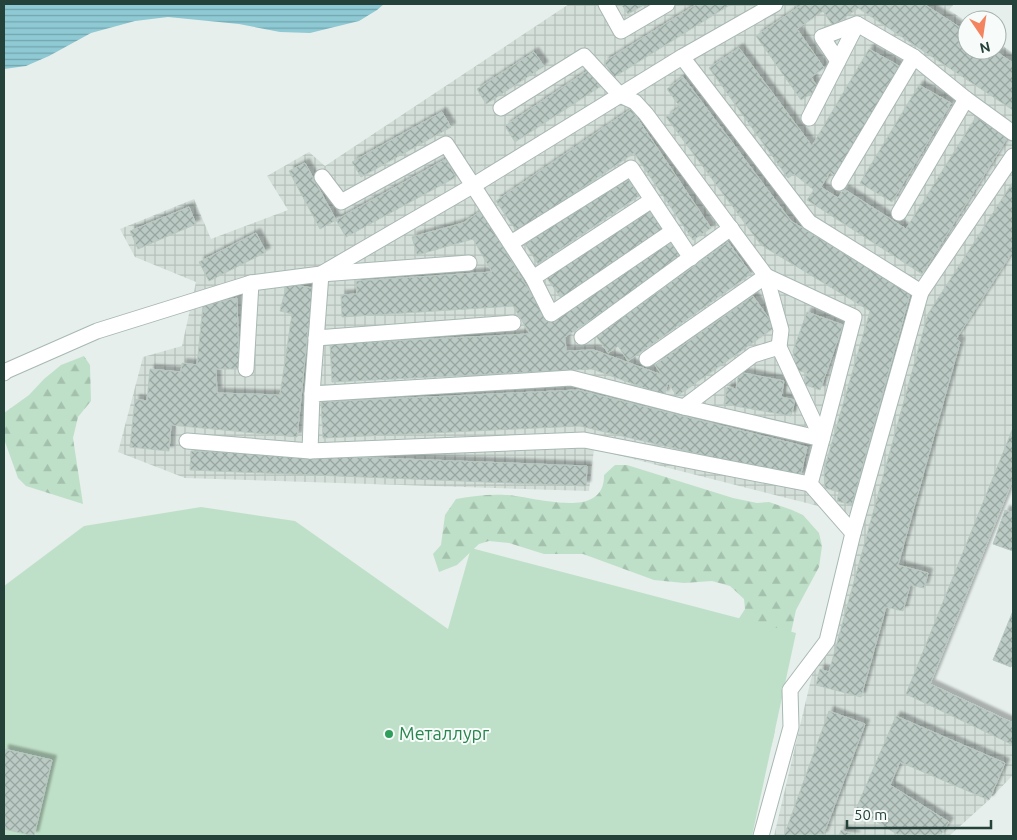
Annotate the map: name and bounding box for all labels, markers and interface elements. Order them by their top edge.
north arrow [957,10,1007,60]
text: N [978,39,992,57]
place label: Металлург [399,723,489,743]
marker: Металлург [383,728,395,740]
scale bar [847,798,991,830]
text: 50 m [854,806,887,823]

